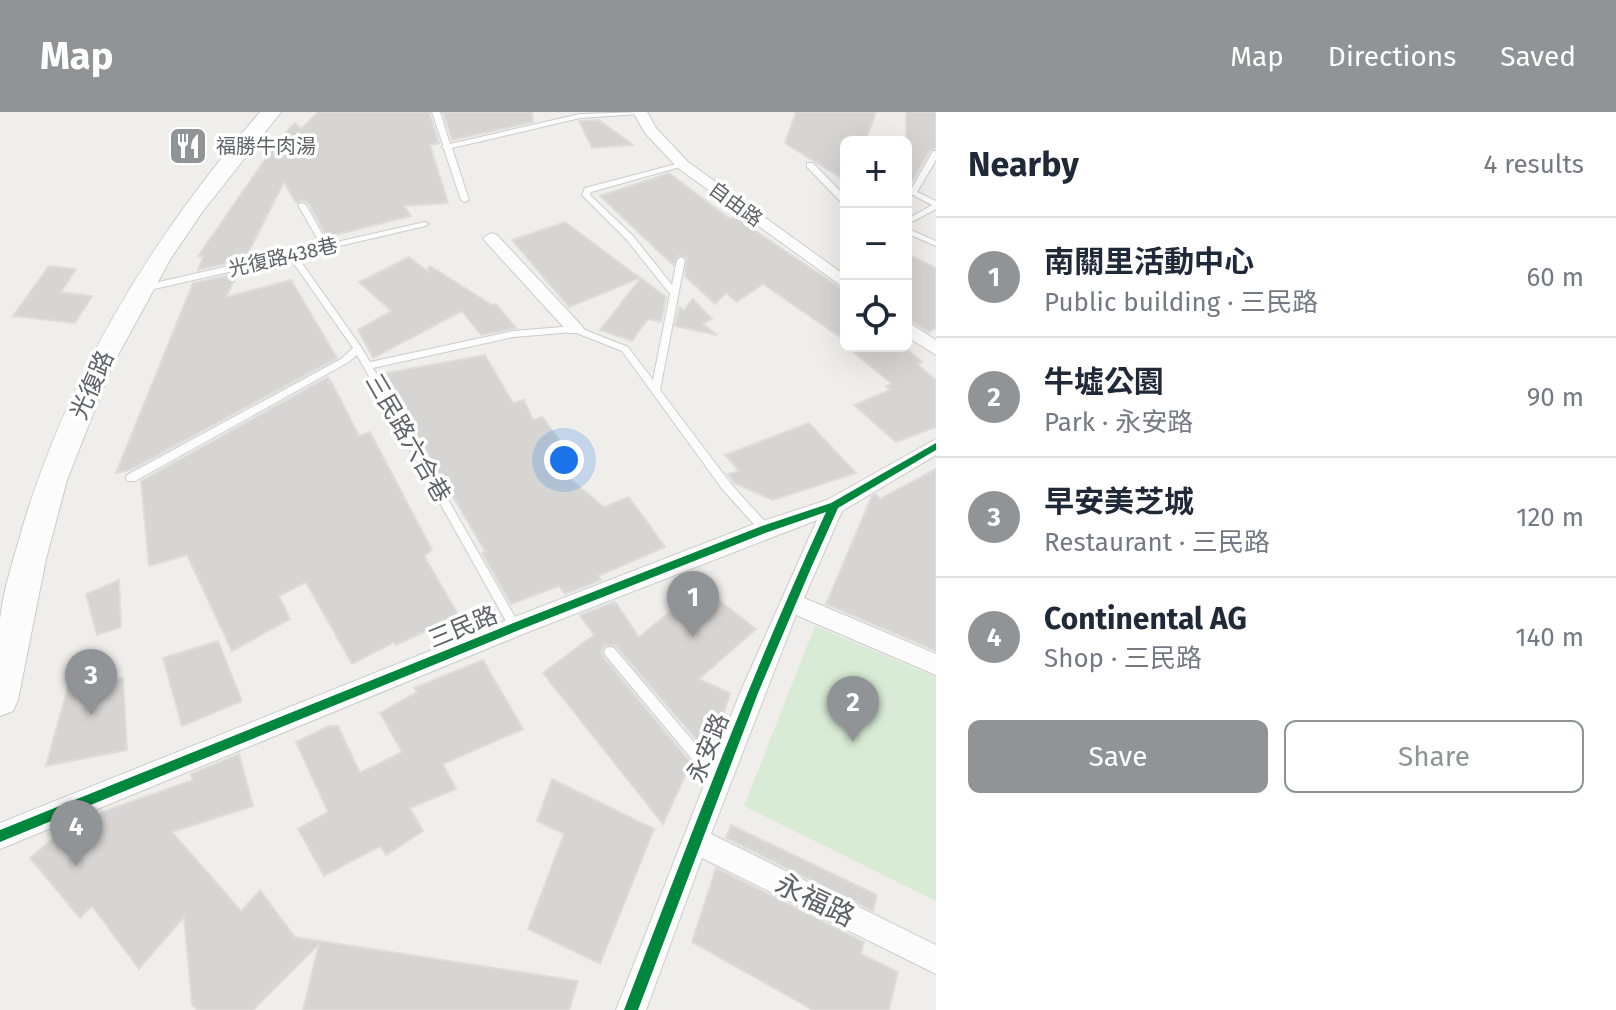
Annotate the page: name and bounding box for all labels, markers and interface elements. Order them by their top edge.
text: Map [40,33,113,79]
text: Map [1230,40,1284,73]
text: Directions [1328,40,1456,73]
text: Saved [1500,40,1576,73]
restaurant icon: 福勝牛肉湯 [167,125,209,167]
place label: 福勝牛肉湯 [216,134,316,158]
map controls [840,136,912,352]
button: + [840,136,912,208]
text: Nearby [968,144,1079,185]
text: 4 results [1483,149,1584,180]
street label: 自由路 [705,177,767,231]
button: − [840,208,912,280]
street label: 光復路438巷 [226,233,340,281]
text: 南關里活動中心 [1044,244,1254,280]
text: 1 [988,262,1000,293]
text: 60 m [1526,262,1584,293]
button: locate [840,280,912,352]
text: Public building · 三民路 [1044,287,1318,318]
street label: 光復路 [65,346,119,424]
text: 牛墟公園 [1044,364,1164,400]
street label: 三民路六合巷 [360,369,456,507]
text: 2 [987,382,1001,413]
text: 90 m [1527,382,1584,413]
text: Park · 永安路 [1044,407,1193,438]
your location [544,440,584,480]
text: 早安美芝城 [1044,484,1194,520]
text: 3 [987,502,1001,533]
text: 120 m [1516,502,1584,533]
text: Restaurant · 三民路 [1044,527,1270,558]
pin: 1 [667,571,719,637]
street label: 三民路 [424,601,502,653]
text: Continental AG [1044,601,1247,637]
text: 4 [987,622,1001,653]
text: 140 m [1515,622,1584,653]
text: Shop · 三民路 [1044,643,1202,674]
pin: 3 [65,649,117,715]
pin: 2 [827,676,879,742]
street label: 永安路 [682,709,734,787]
button: Save [968,720,1268,793]
button: Share [1284,720,1584,793]
pin: 4 [50,800,102,866]
street label: 永福路 [770,867,860,933]

